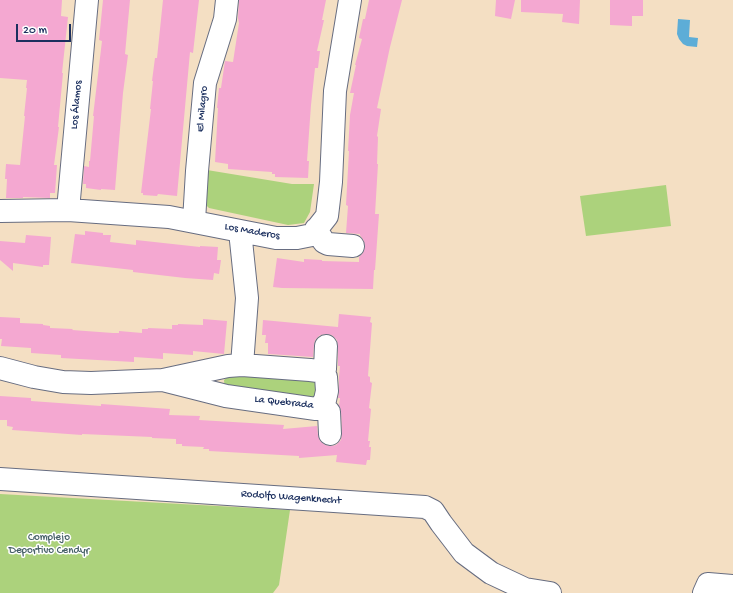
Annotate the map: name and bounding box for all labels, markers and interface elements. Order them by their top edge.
scale bar [18,16,73,42]
text: 20 m [23,24,47,38]
street label: Los Álamos [68,80,86,130]
street label: El Milagro [194,85,212,133]
street label: Los Maderos [223,221,281,243]
street label: La Quebrada [254,393,314,413]
street label: Rodolfo Wagenknecht [241,488,341,508]
park label: Complejo Deportivo Cendyr [9,531,89,557]

